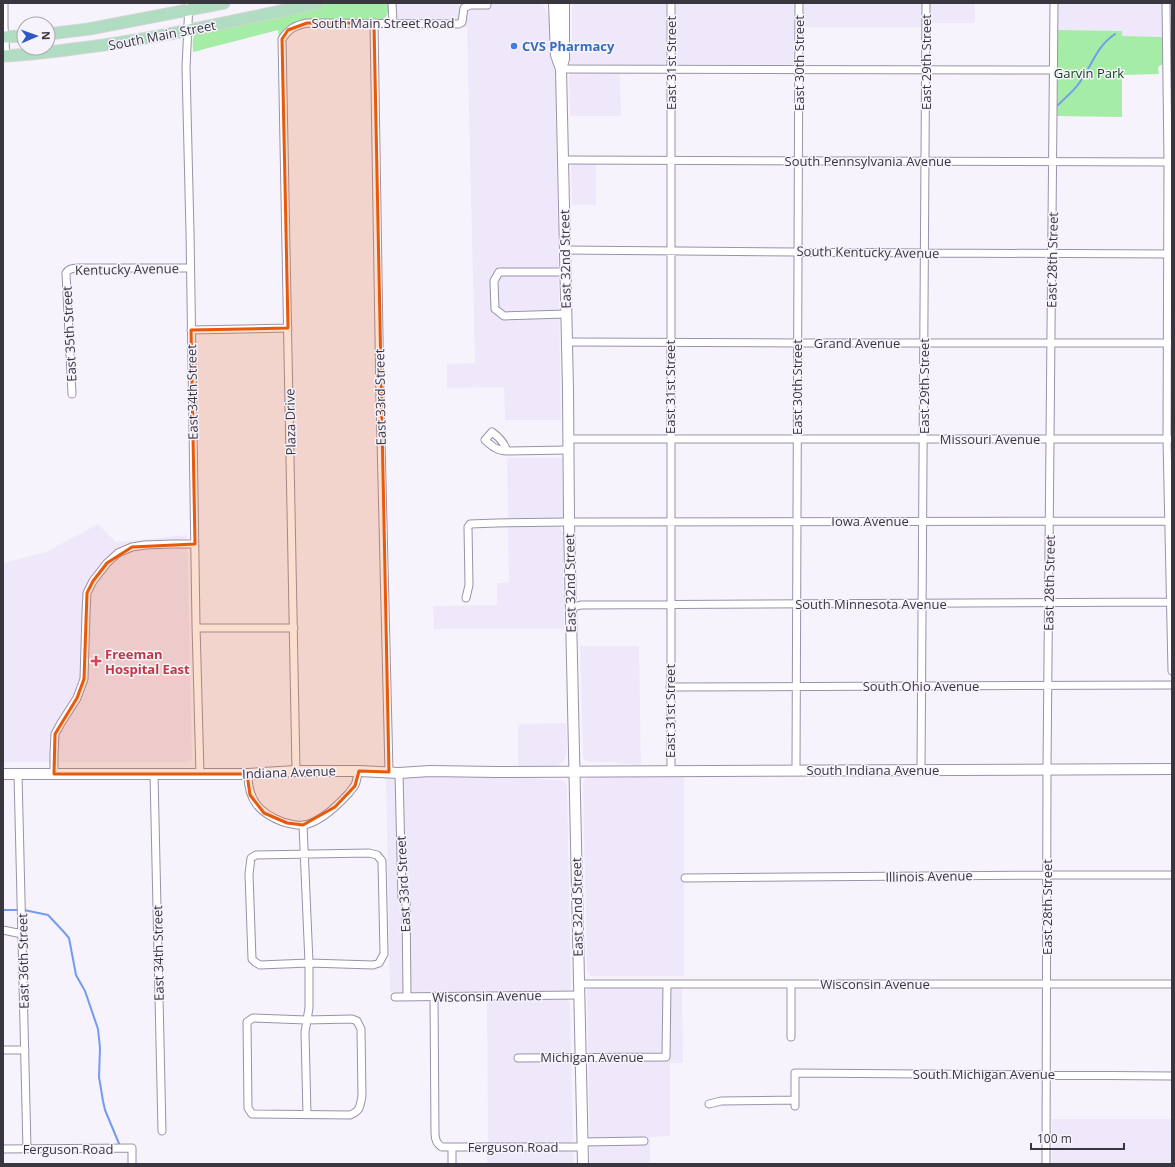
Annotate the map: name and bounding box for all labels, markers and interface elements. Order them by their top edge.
street label: South Main Street Road [311,14,455,32]
street label: East 29th Street [917,14,935,110]
street label: East 30th Street [790,15,808,111]
north arrow [16,16,56,56]
street label: South Main Street [107,16,217,54]
street label: East 31st Street [662,16,680,110]
text: N [39,31,54,40]
place label: CVS Pharmacy [522,37,615,55]
marker: CVS Pharmacy [509,41,519,51]
park label: Garvin Park [1054,64,1124,82]
street label: South Pennsylvania Avenue [785,152,951,170]
street label: East 32nd Street [555,209,575,309]
street label: East 28th Street [1042,212,1062,308]
street label: South Kentucky Avenue [796,242,940,262]
street label: Kentucky Avenue [75,259,179,279]
street label: East 35th Street [57,285,80,382]
street label: Grand Avenue [814,334,900,352]
street label: East 29th Street [915,338,933,434]
street label: East 30th Street [788,339,806,435]
street label: East 31st Street [661,340,679,434]
street label: East 34th Street [182,344,202,440]
street label: East 33rd Street [370,348,390,445]
street label: Plaza Drive [280,388,300,456]
street label: Missouri Avenue [940,430,1040,448]
street label: Iowa Avenue [831,512,909,530]
street label: East 32nd Street [560,533,580,633]
street label: East 28th Street [1039,535,1059,631]
street label: South Minnesota Avenue [795,595,947,613]
place label: Freeman Hospital East [105,645,190,678]
marker: Freeman Hospital East [90,655,102,667]
street label: East 31st Street [661,664,679,758]
street label: South Ohio Avenue [863,677,979,695]
street label: Indiana Avenue [242,761,336,783]
street label: South Indiana Avenue [807,761,939,779]
street label: East 33rd Street [391,835,415,933]
street label: East 32nd Street [567,857,587,957]
street label: East 28th Street [1038,859,1056,955]
street label: Illinois Avenue [885,866,973,886]
street label: East 34th Street [148,905,168,1001]
street label: East 36th Street [13,913,33,1009]
street label: Wisconsin Avenue [820,975,930,993]
street label: Wisconsin Avenue [432,986,542,1006]
street label: Michigan Avenue [540,1048,644,1066]
street label: South Michigan Avenue [913,1065,1055,1083]
scale bar [1031,1125,1124,1151]
text: 100 m [1037,1130,1072,1147]
street label: Ferguson Road [468,1138,558,1156]
street label: Ferguson Road [23,1140,113,1158]

